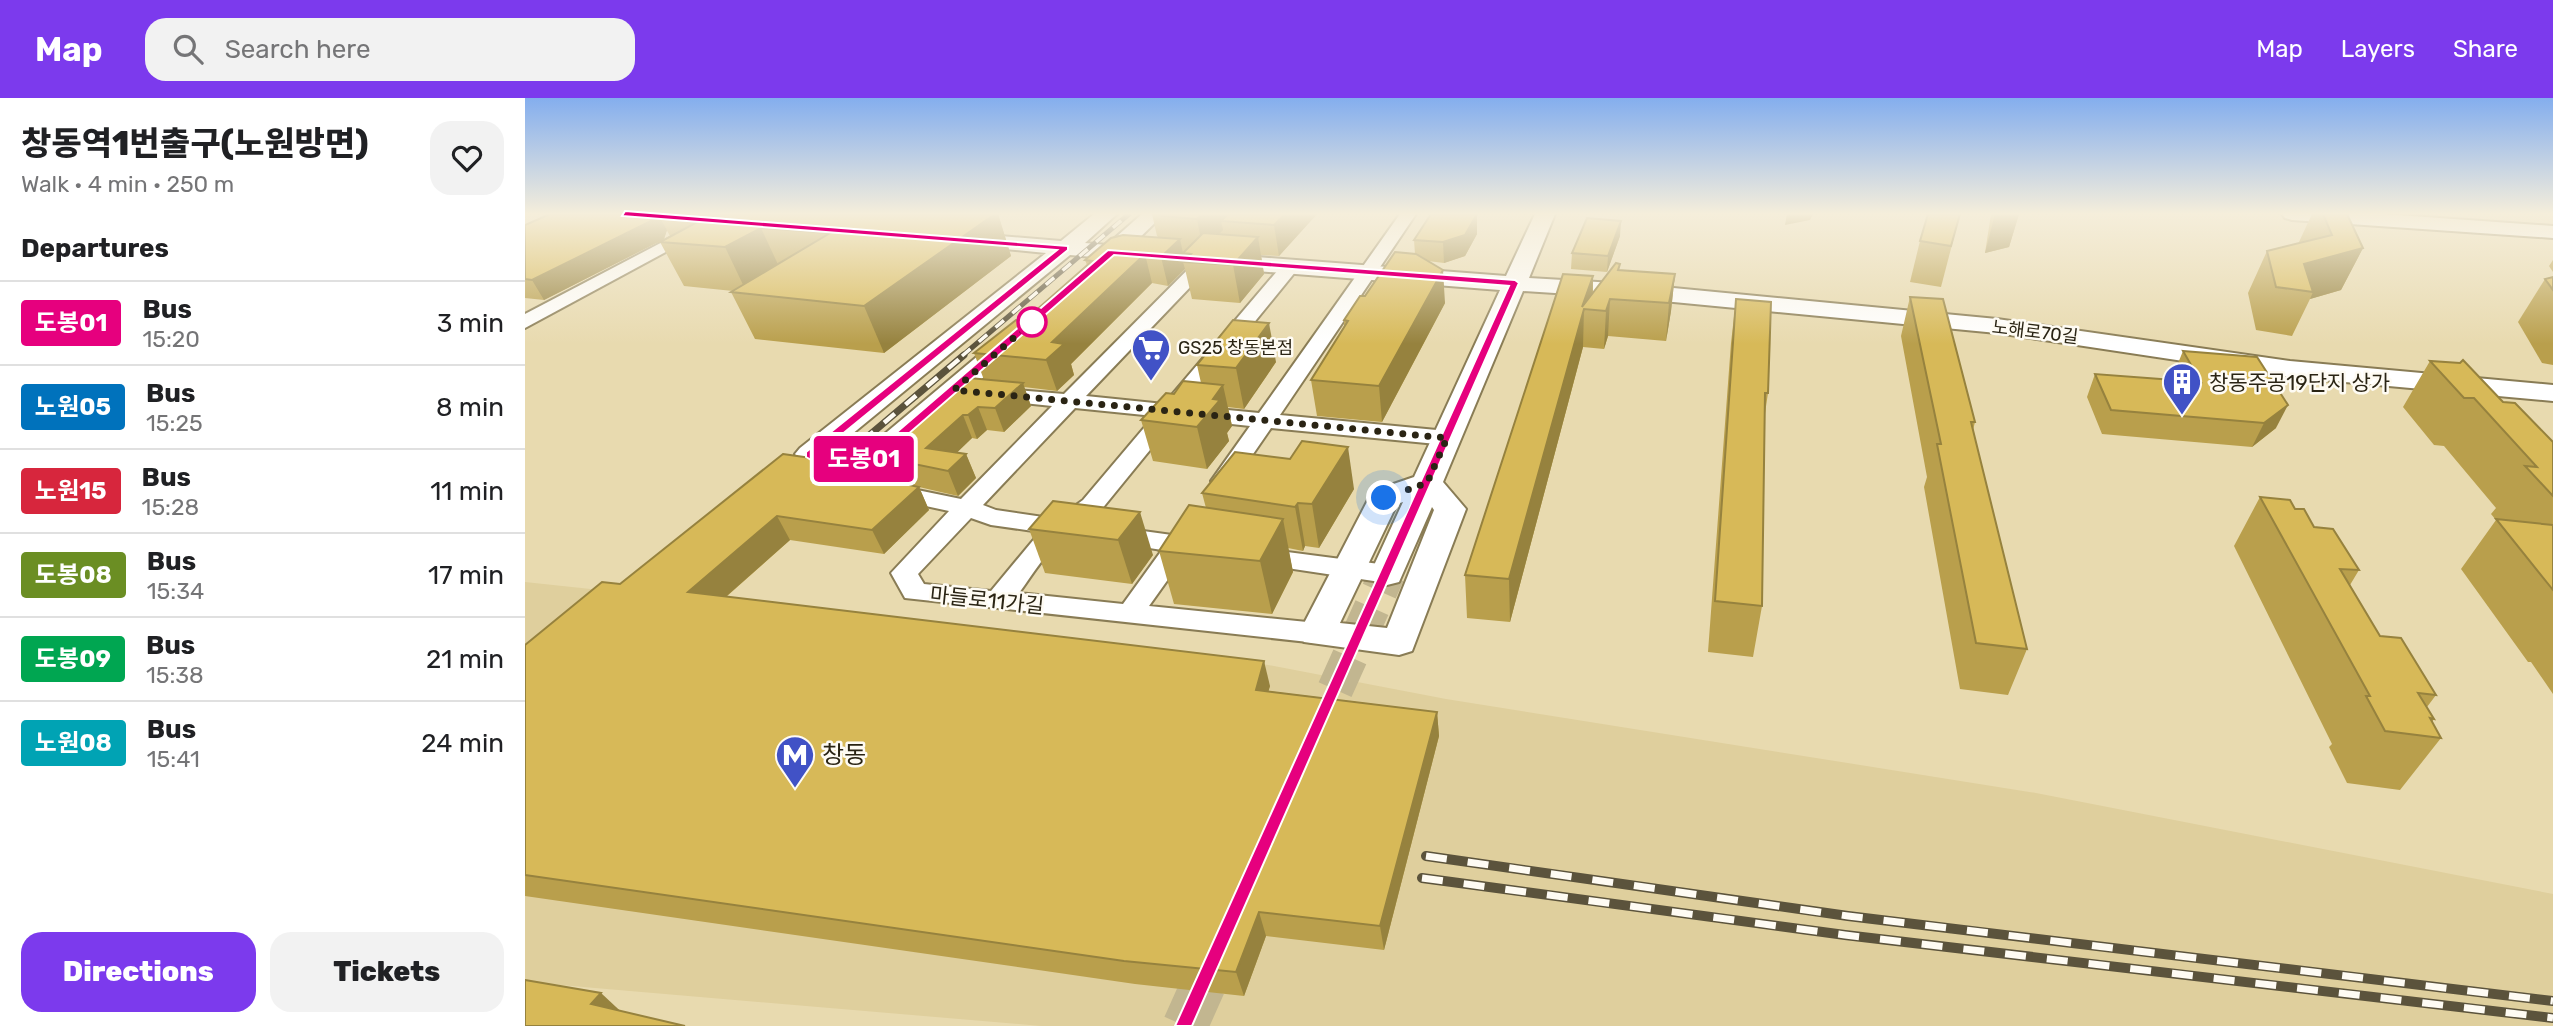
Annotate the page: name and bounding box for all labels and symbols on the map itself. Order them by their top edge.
unlabelled marker [1017,307,1047,337]
street label: 노해로70길 [1991,316,2079,348]
supermarket icon: GS25 창동본점 [1130,327,1172,382]
place label: GS25 창동본점 [1178,337,1293,359]
building icon: 창동주공19단지 상가 [2161,361,2203,416]
place label: 창동주공19단지 상가 [2209,370,2390,395]
line badge: 도봉01 [815,436,913,482]
your location [1366,480,1401,515]
street label: 마들로11가길 [929,582,1045,618]
metro station icon: 창동 [774,734,816,789]
place label: 창동 [822,741,866,769]

